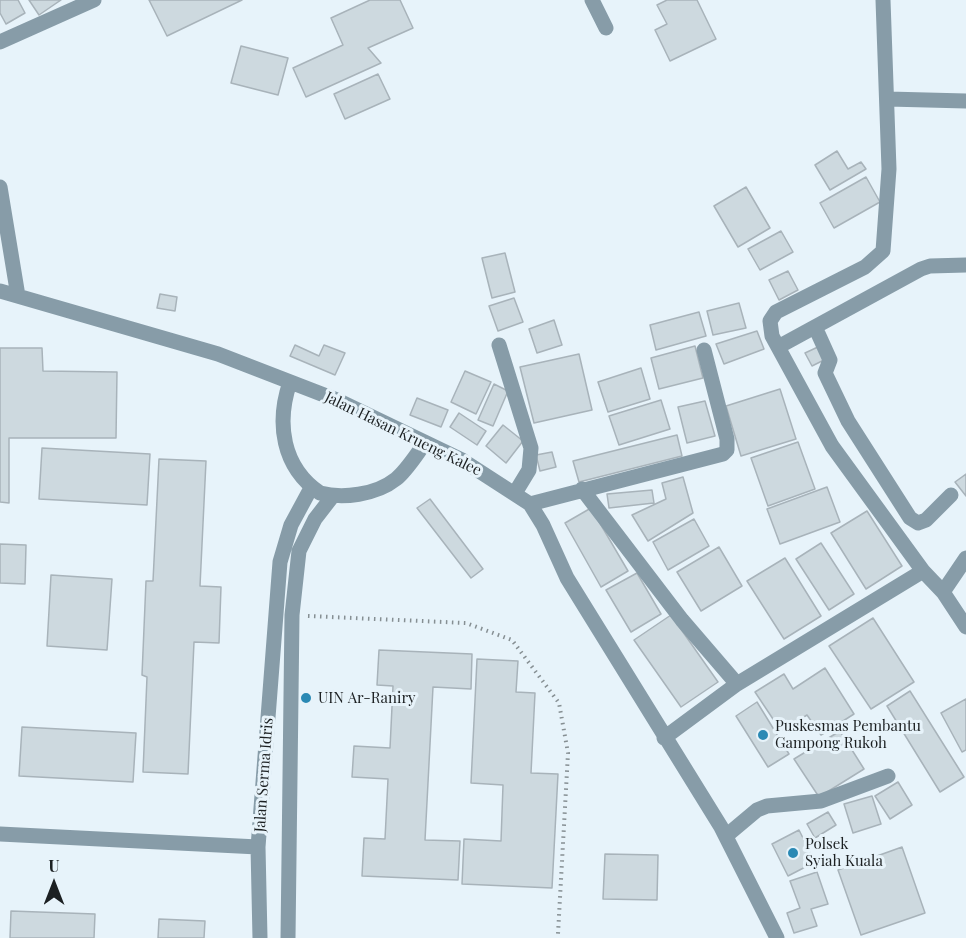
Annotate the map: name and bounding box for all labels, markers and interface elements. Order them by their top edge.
street label: Jalan Hasan Krueng Kalee [322,388,484,480]
place label: UIN Ar-Raniry [318,689,416,707]
marker: UIN Ar-Raniry [299,691,313,705]
street label: Jalan Serma Idris [251,717,277,833]
place label: Puskesmas Pembantu Gampong Rukoh [775,717,921,752]
marker: Puskesmas Pembantu Gampong Rukoh [756,728,770,742]
place label: Polsek Syiah Kuala [805,835,883,870]
marker: Polsek Syiah Kuala [786,846,800,860]
north arrow [24,854,84,914]
text: U [48,855,60,876]

